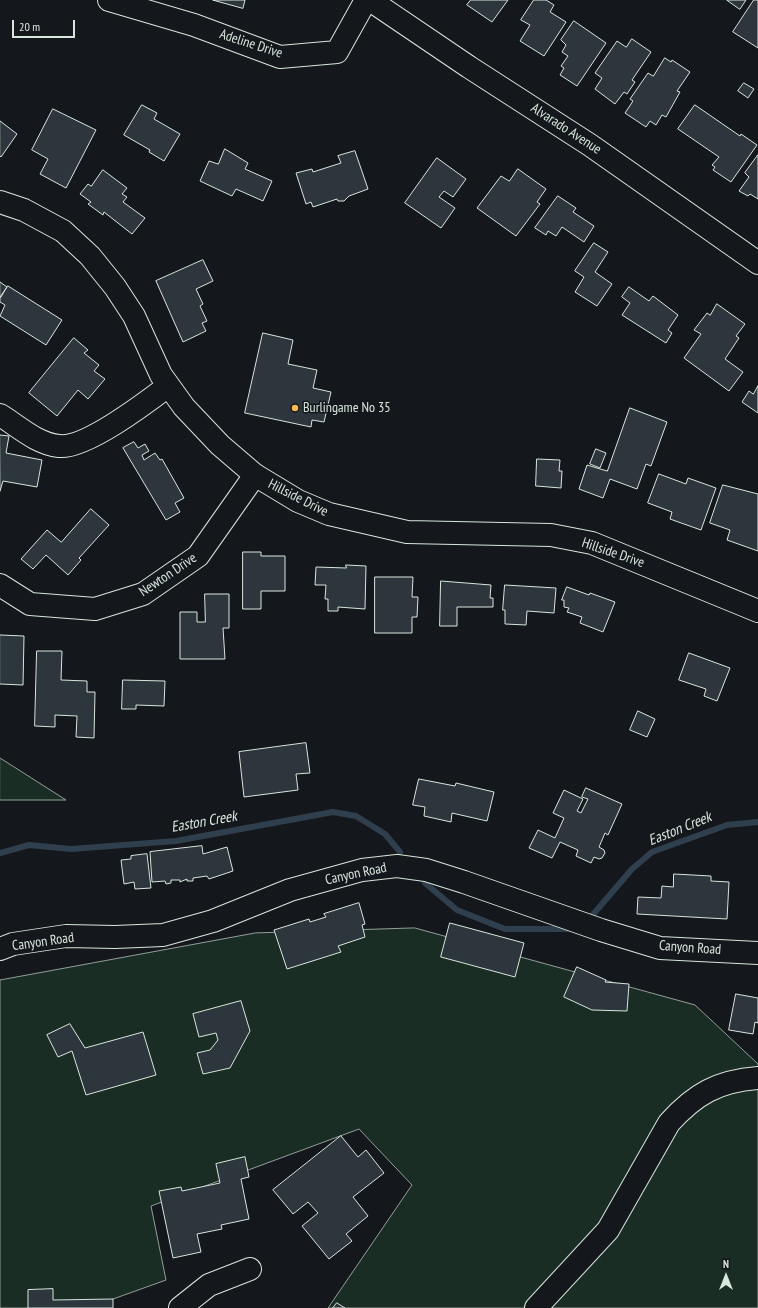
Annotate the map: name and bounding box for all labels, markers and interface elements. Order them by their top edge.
scale bar [14,12,77,38]
text: 20 m [19,19,40,34]
street label: Adeline Drive [217,26,285,62]
street label: Alvarado Avenue [528,100,604,158]
place label: Burlingame No 35 [303,400,391,416]
marker: Burlingame No 35 [290,403,300,413]
street label: Hillside Drive [265,476,331,520]
street label: Hillside Drive [579,534,647,572]
street label: Newton Drive [136,550,200,600]
water label: Easton Creek [170,807,238,837]
water label: Easton Creek [646,808,714,850]
street label: Canyon Road [324,859,388,889]
street label: Canyon Road [11,929,75,955]
street label: Canyon Road [658,937,722,959]
north arrow [706,1256,746,1296]
text: N [723,1257,729,1271]

